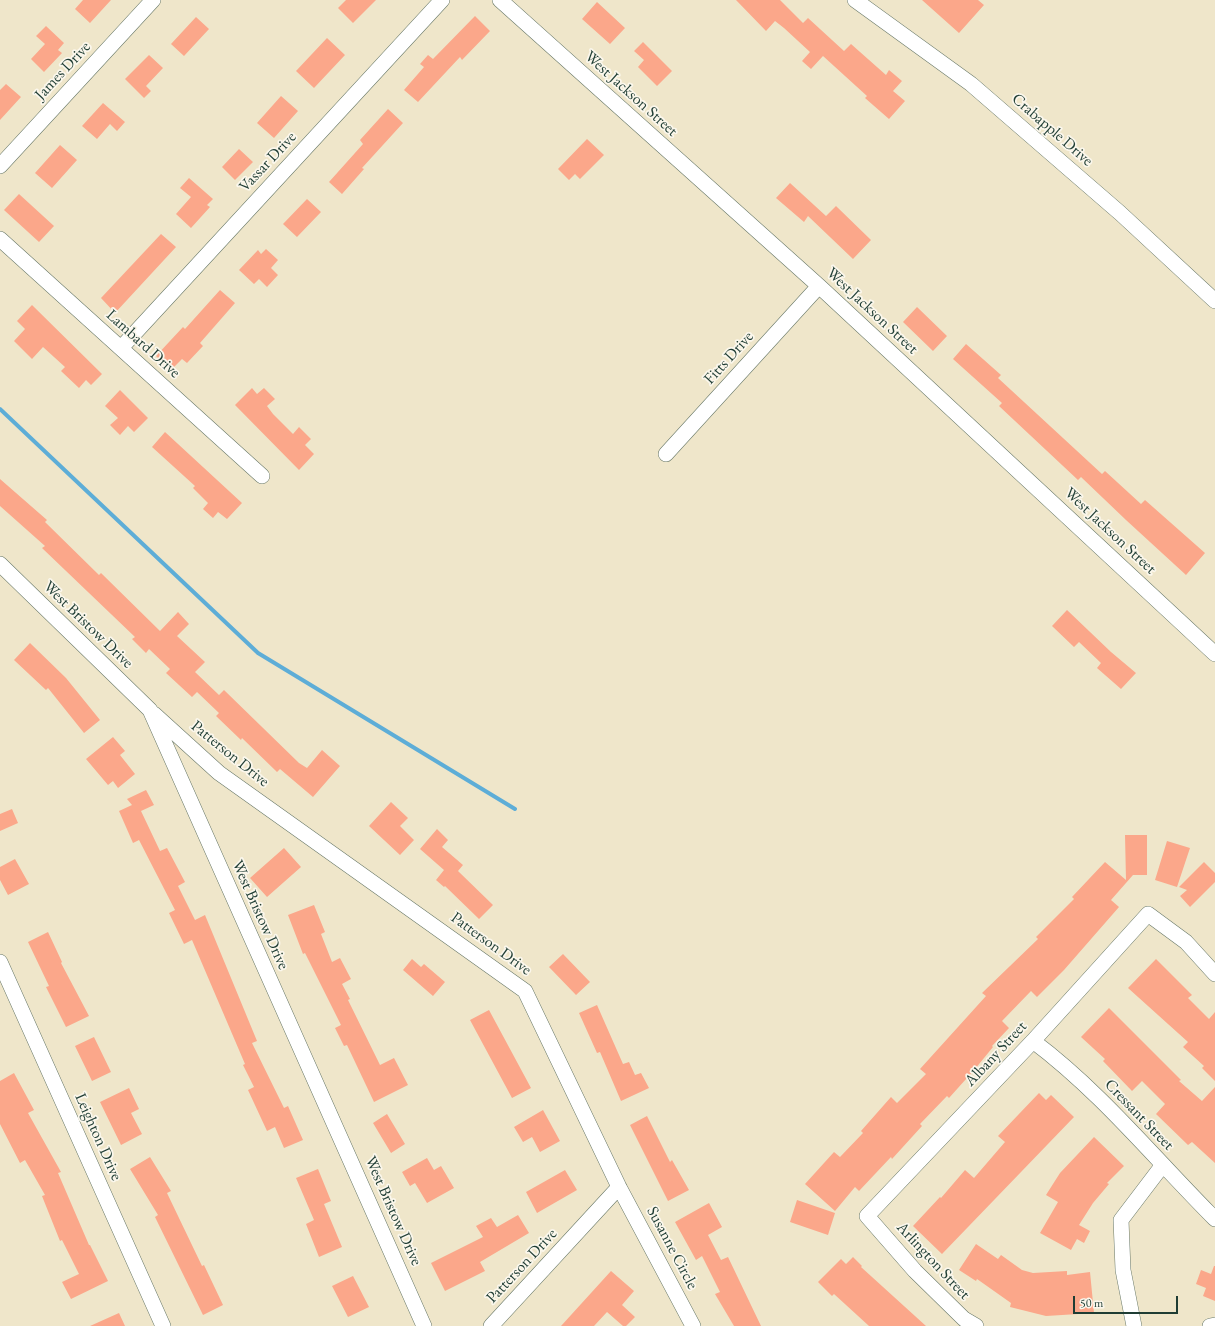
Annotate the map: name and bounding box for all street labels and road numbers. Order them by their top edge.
street label: James Drive [31,38,95,104]
street label: West Jackson Street [581,47,681,141]
street label: Crabapple Drive [1008,90,1096,170]
street label: Vassar Drive [235,128,301,196]
street label: West Jackson Street [822,264,922,358]
street label: Lambard Drive [102,306,184,382]
street label: Fitts Drive [700,328,758,388]
street label: West Jackson Street [1060,484,1160,578]
street label: West Bristow Drive [39,577,137,673]
street label: Patterson Drive [187,717,273,791]
street label: West Bristow Drive [227,857,293,973]
street label: Patterson Drive [447,908,535,980]
street label: Albany Street [961,1017,1031,1091]
street label: Cressant Street [1100,1075,1178,1155]
street label: Leighton Drive [70,1090,126,1184]
street label: West Bristow Drive [360,1153,426,1269]
street label: Susanne Circle [642,1203,702,1293]
street label: Arlington Street [892,1218,974,1304]
street label: Patterson Drive [483,1225,561,1307]

